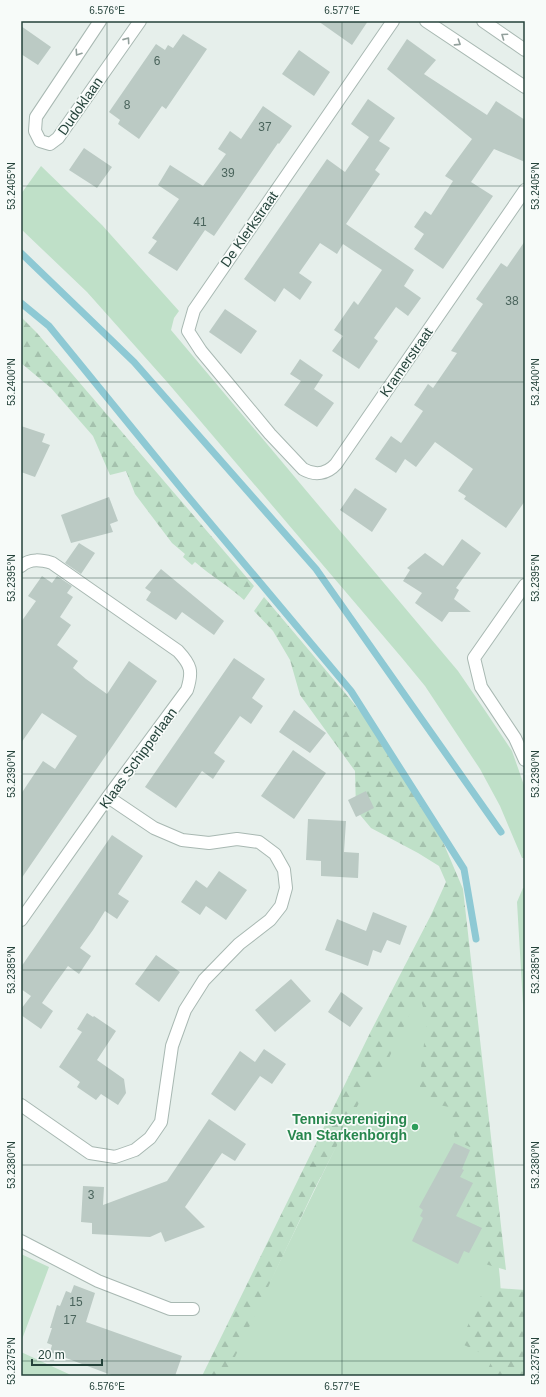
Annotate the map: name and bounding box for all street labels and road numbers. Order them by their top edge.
street label: Dudoklaan [54,74,106,138]
street label: De Klerkstraat [217,188,281,270]
street label: Kramerstraat [376,324,436,400]
street label: Klaas Schipperlaan [96,704,180,812]

